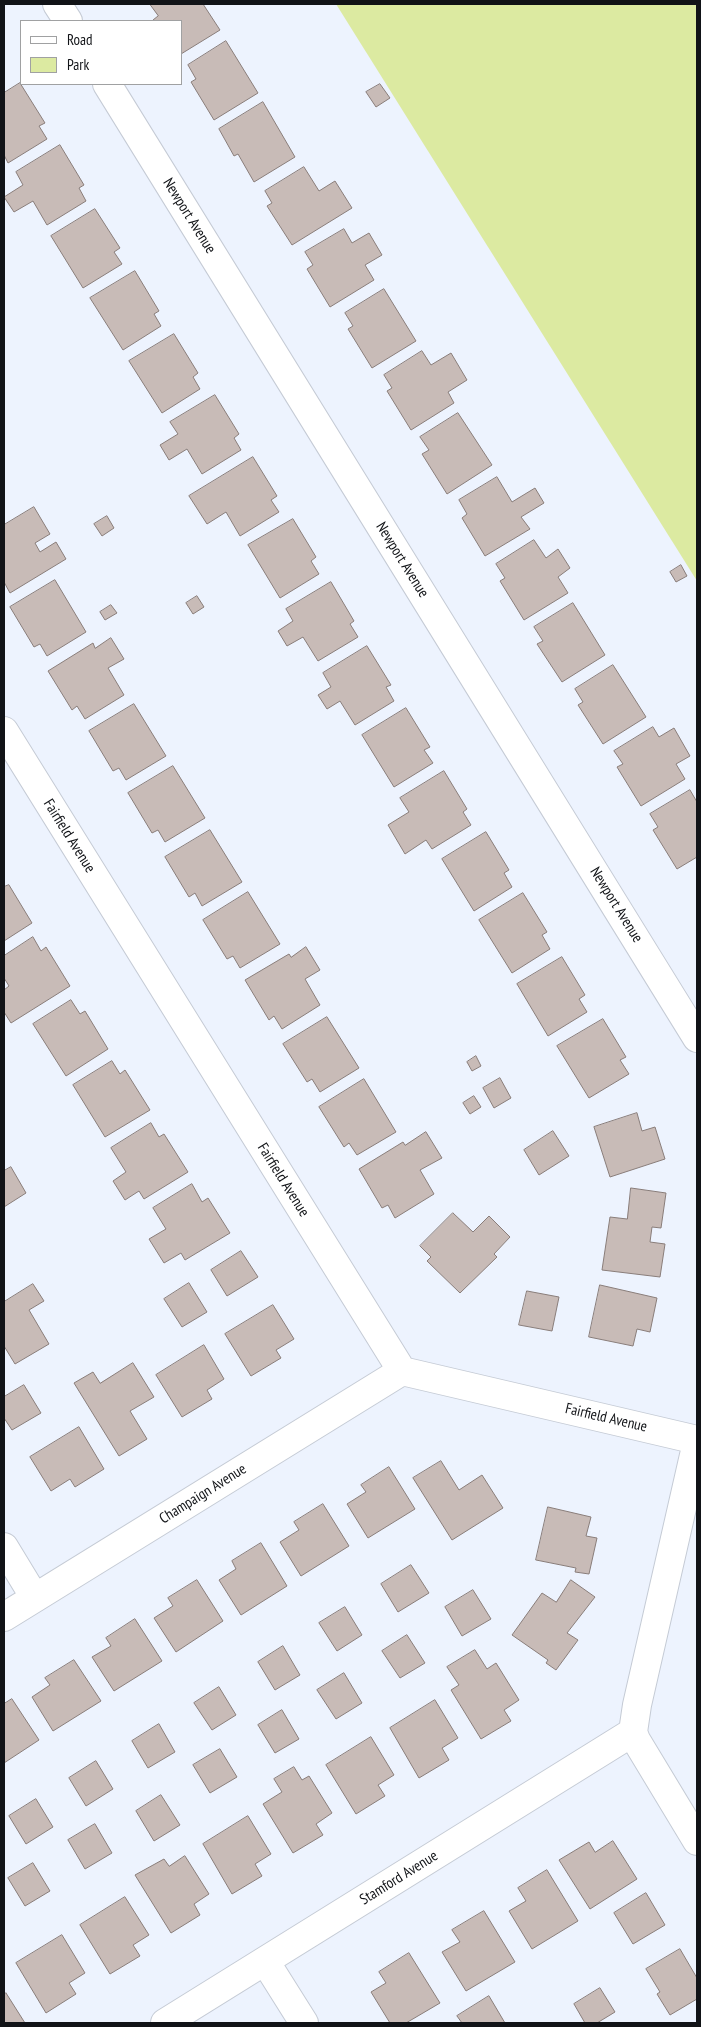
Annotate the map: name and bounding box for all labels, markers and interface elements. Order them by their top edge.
legend [20,20,182,85]
text: Road [67,30,93,49]
text: Park [67,55,89,74]
street label: Newport Avenue [159,175,219,257]
street label: Newport Avenue [372,519,432,601]
street label: Fairfield Avenue [39,796,99,876]
street label: Newport Avenue [586,864,646,946]
street label: Fairfield Avenue [253,1140,313,1220]
street label: Fairfield Avenue [563,1400,649,1436]
street label: Champaign Avenue [156,1460,250,1528]
street label: Stamford Avenue [357,1847,441,1909]

